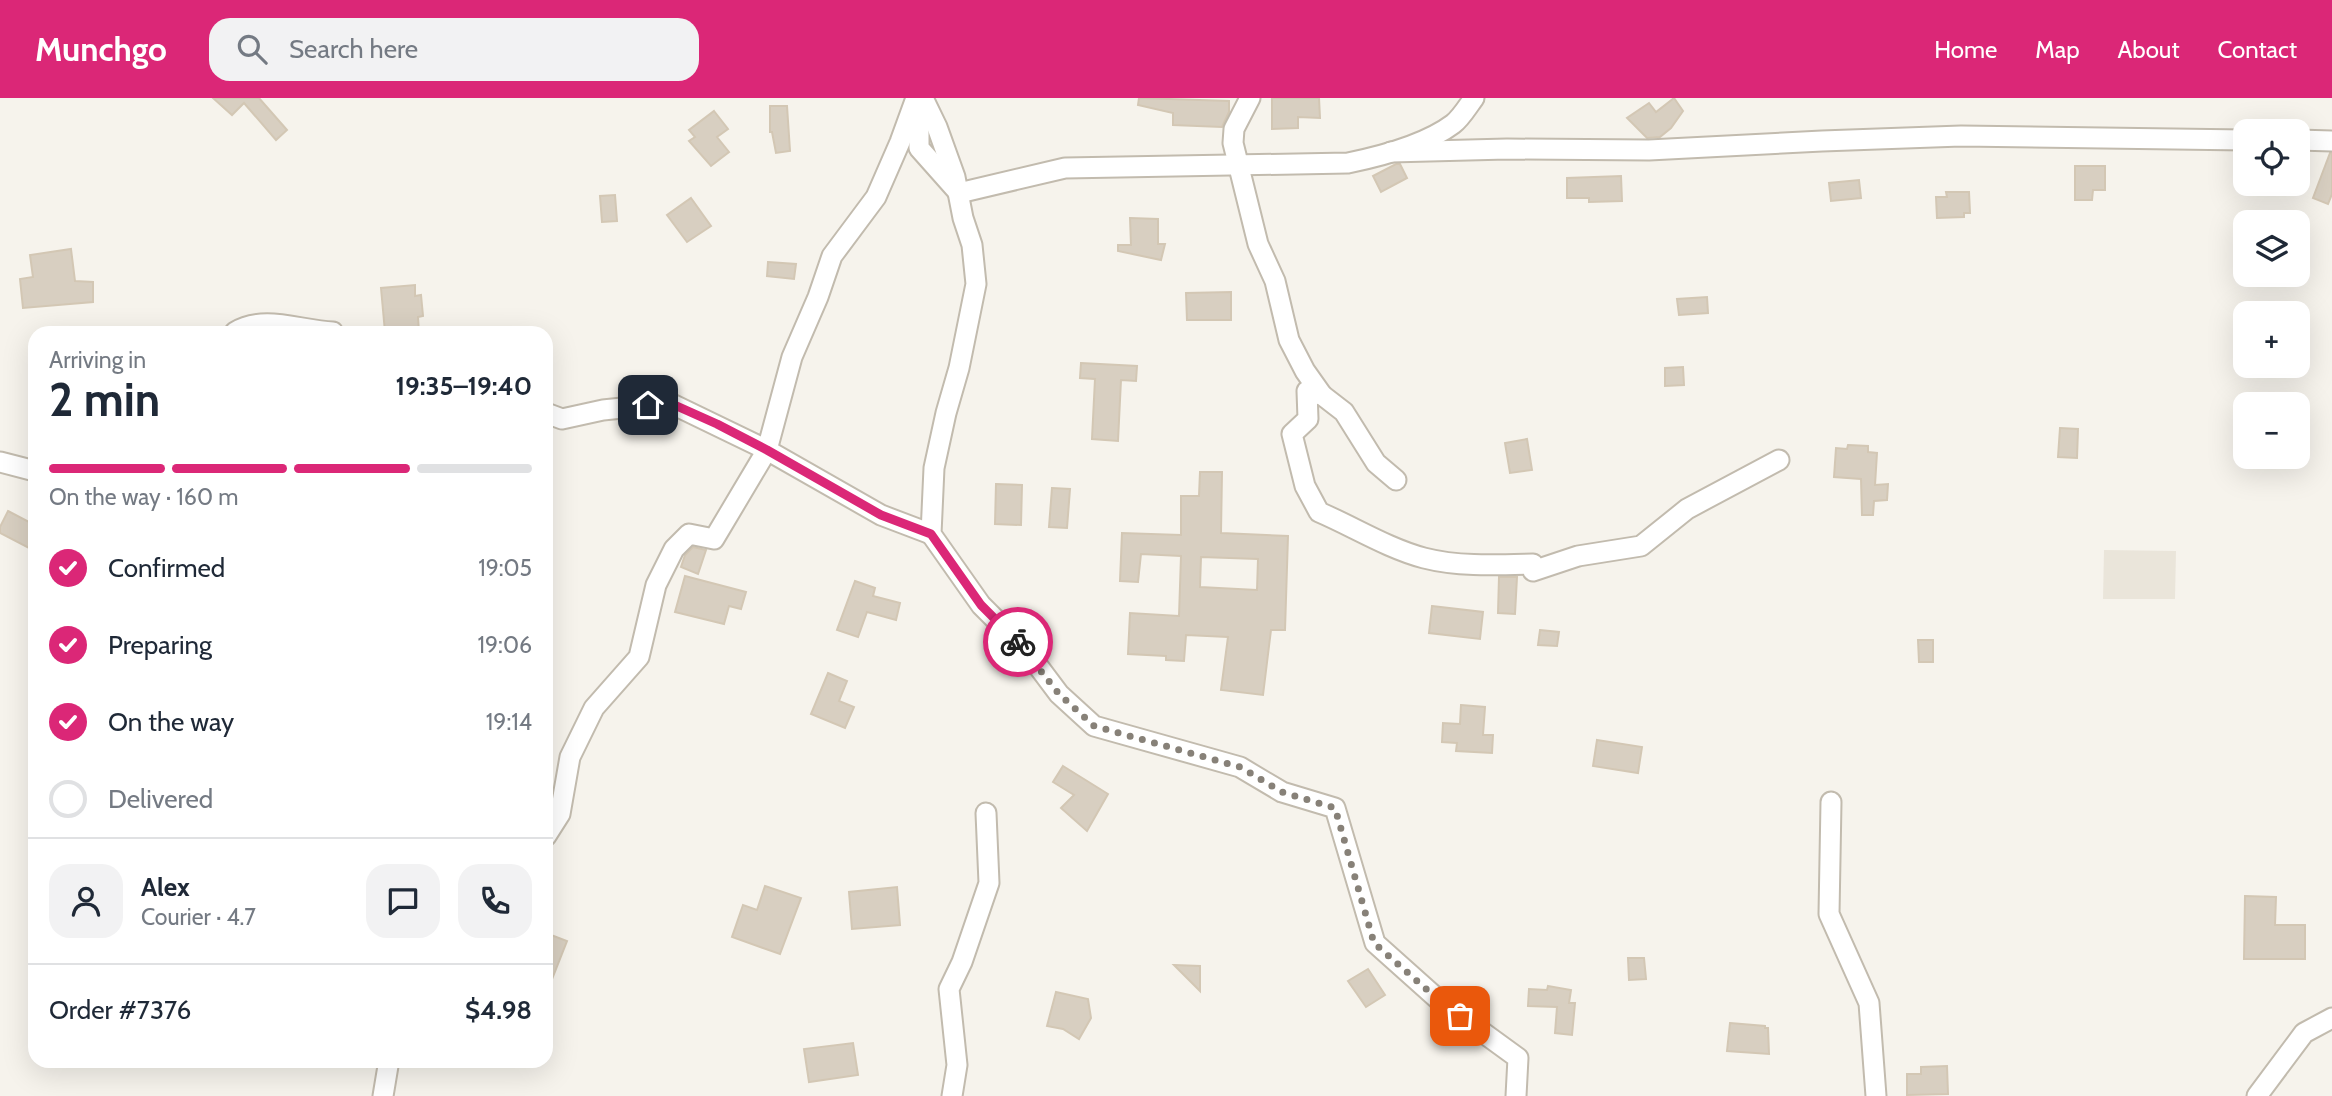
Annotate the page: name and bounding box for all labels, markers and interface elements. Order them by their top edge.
search box [209,18,699,81]
text: Munchgo [35,29,167,69]
icon: search [233,30,271,68]
text: Search here [289,33,418,65]
text: Home [1934,35,1997,64]
text: Map [2035,35,2080,64]
text: About [2118,35,2180,64]
text: Contact [2218,35,2297,64]
map controls [2233,119,2310,469]
button: locate [2233,119,2310,196]
button: layers [2233,210,2310,287]
button: + [2233,301,2310,378]
text: Arriving in [49,346,146,374]
text: 19:35–19:40 [396,370,532,402]
text: 2 min [49,372,160,428]
pin [618,375,678,435]
icon: home [629,386,667,424]
button: − [2233,392,2310,469]
text: On the way · 160 m [49,483,238,511]
icon: check [49,549,87,587]
text: Confirmed [108,552,225,584]
text: 19:05 [478,554,532,582]
courier [983,607,1053,677]
icon: bike [999,623,1037,661]
icon: check [49,626,87,664]
text: Preparing [108,629,212,661]
text: 19:06 [478,631,532,659]
icon: check [49,703,87,741]
text: On the way [108,706,234,738]
text: 19:14 [486,708,532,736]
text: Delivered [108,783,213,815]
button: person [49,864,123,938]
button: chat [366,864,440,938]
button: phone [458,864,532,938]
text: Alex [141,871,190,903]
text: Courier · 4.7 [141,903,256,931]
pin [1430,986,1490,1046]
text: Order #7376 [49,994,191,1026]
text: $4.98 [465,994,532,1026]
icon: bag [1441,997,1479,1035]

